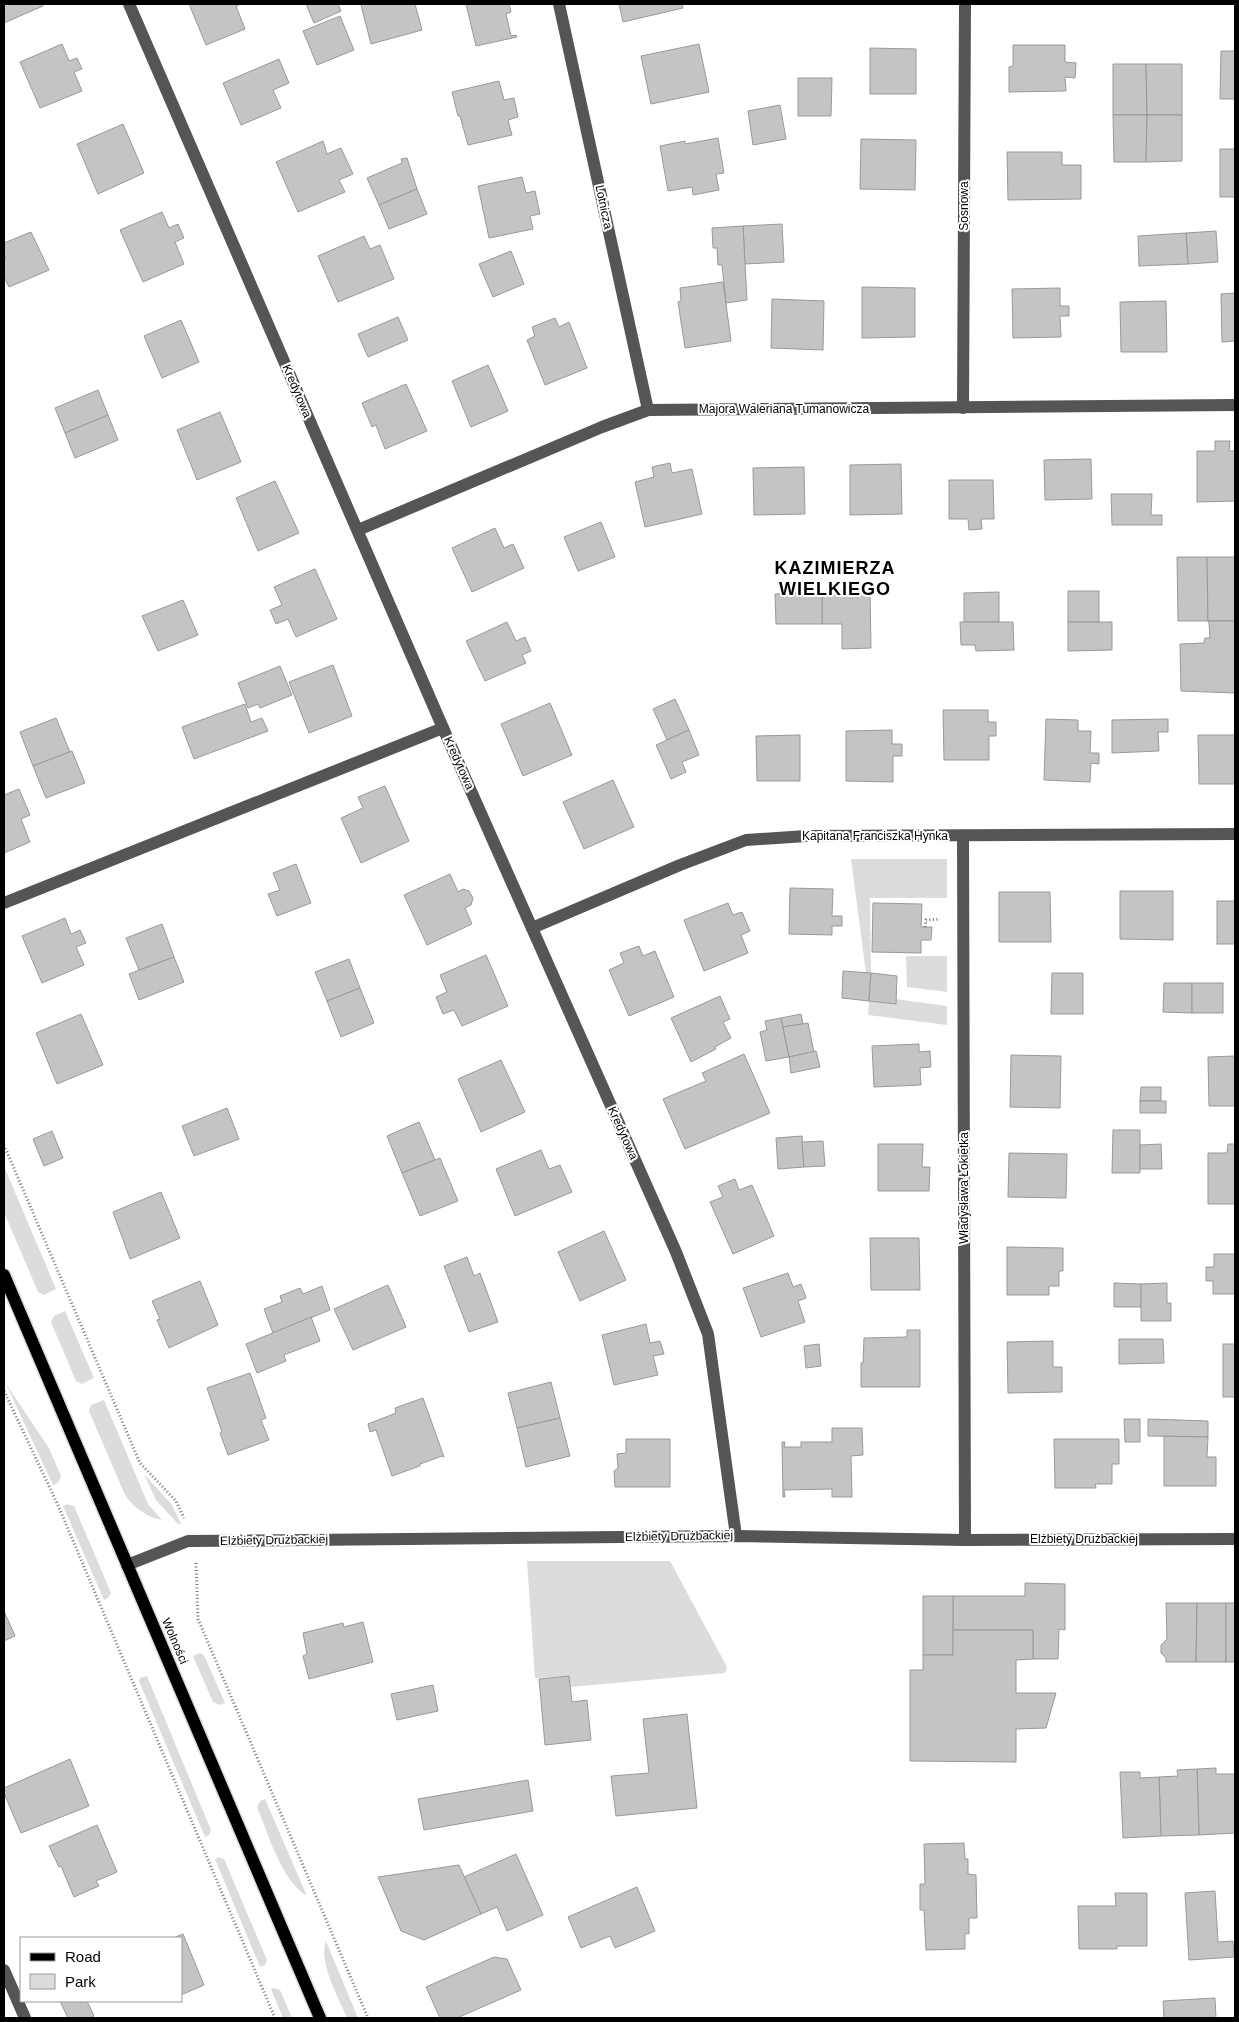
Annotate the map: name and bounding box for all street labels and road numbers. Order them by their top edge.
street label: Sosnowa [957,181,971,231]
street label: Lotnicza [593,184,616,231]
street label: Kredytowa [279,362,315,420]
street label: Majora Waleriana Tumanowicza [699,402,869,416]
street label: Kredytowa [441,734,477,792]
street label: Kapitana Franciszka Hynka [802,829,948,843]
street label: Kredytowa [605,1104,641,1162]
street label: Władysława Łokietka [957,1132,971,1244]
street label: Elżbiety Drużbackiej [625,1528,733,1544]
street label: Elżbiety Drużbackiej [220,1532,328,1548]
street label: Elżbiety Drużbackiej [1030,1532,1138,1546]
street label: Wolności [159,1616,191,1666]

